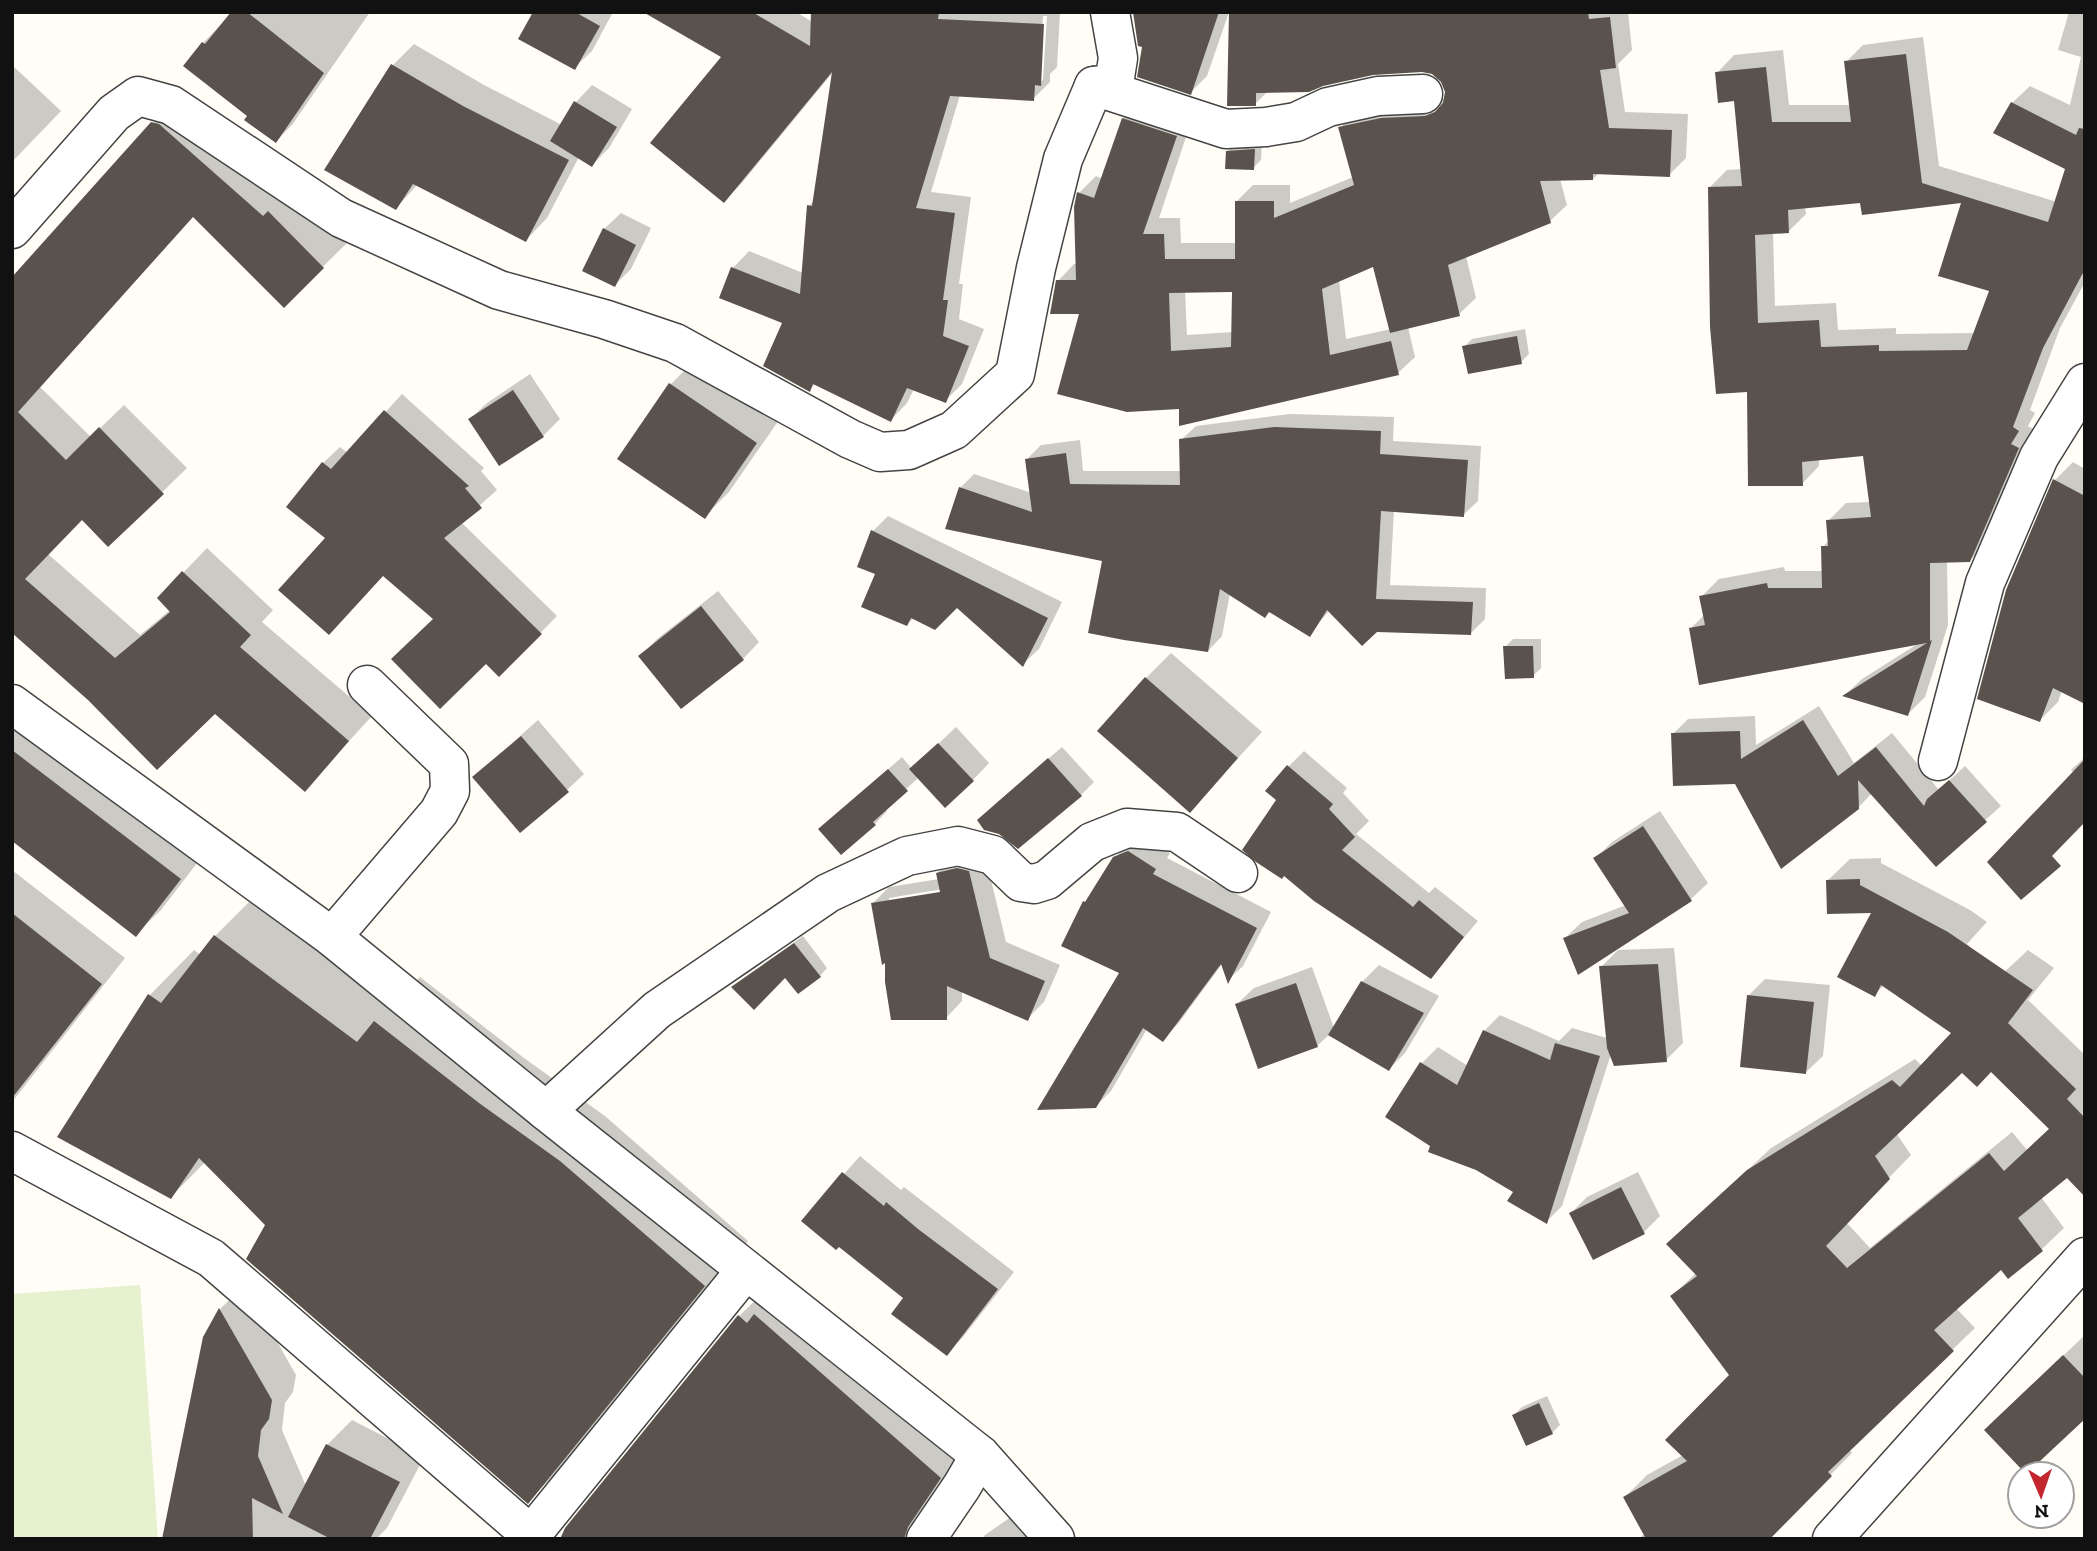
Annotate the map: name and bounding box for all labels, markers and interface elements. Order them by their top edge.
north arrow [2006,1460,2076,1530]
text: N [2034,1500,2049,1523]

